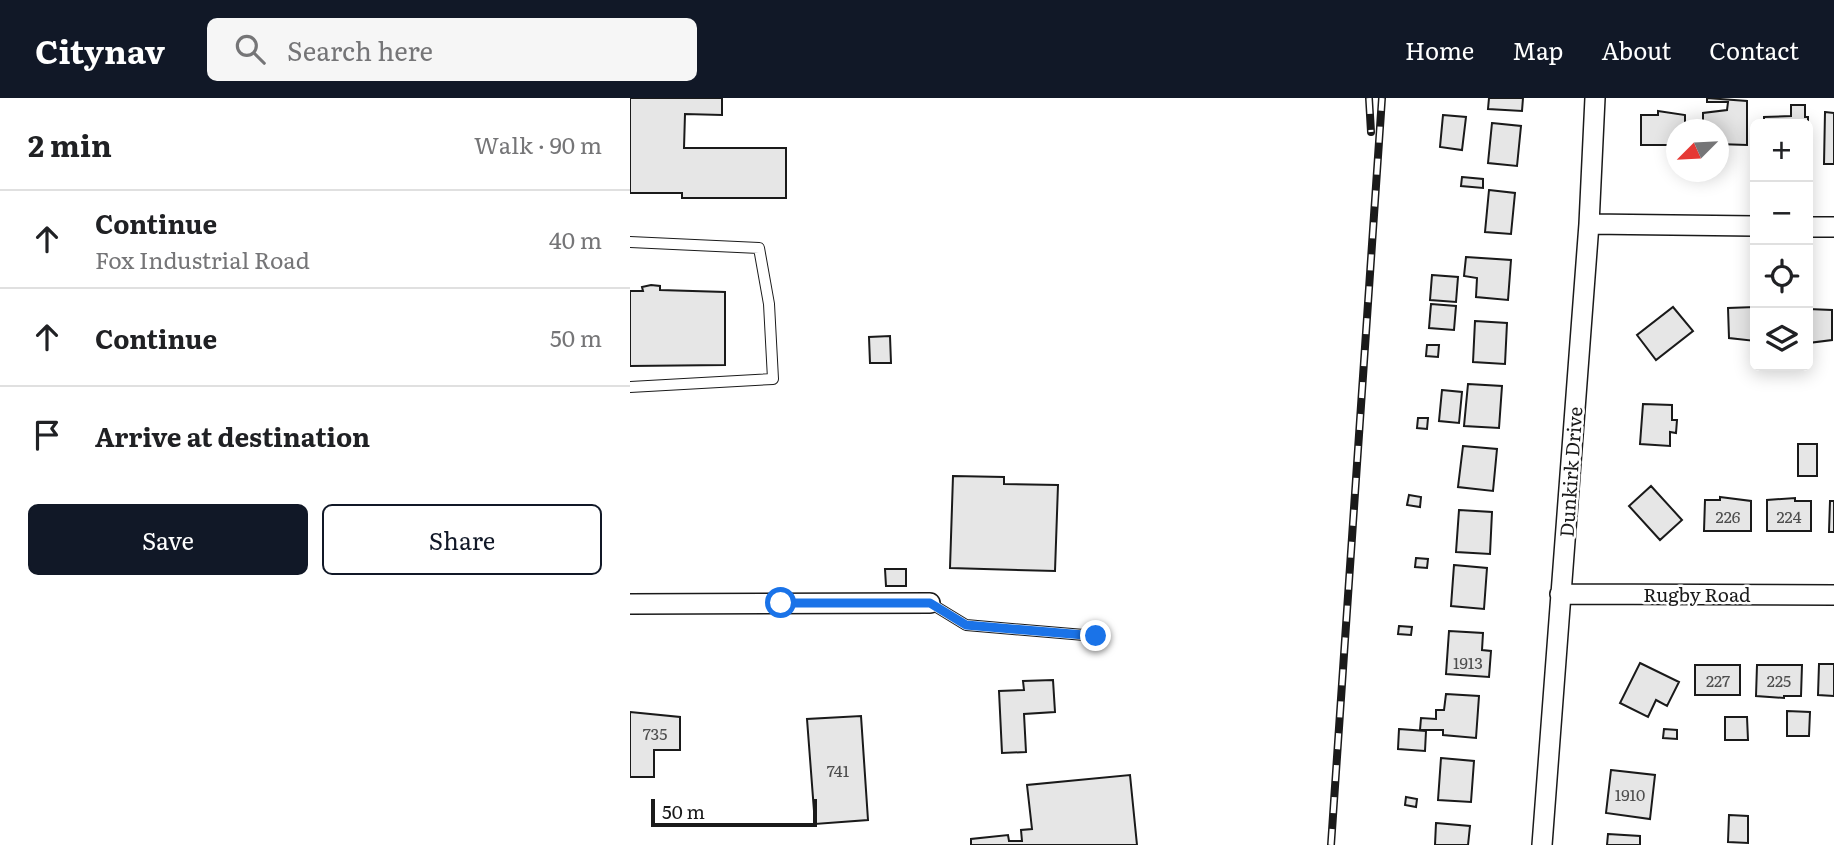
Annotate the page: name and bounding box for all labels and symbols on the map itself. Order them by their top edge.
north arrow [1666,119,1729,182]
street label: Dunkirk Drive [1551,406,1589,538]
house number: 226 [1716,504,1741,528]
house number: 224 [1776,504,1802,528]
street label: Rugby Road [1643,580,1751,608]
route start [765,587,796,618]
route end [1080,620,1111,651]
house number: 1913 [1453,650,1483,674]
house number: 227 [1706,668,1730,692]
house number: 225 [1767,668,1791,692]
house number: 735 [643,721,667,745]
house number: 741 [827,758,850,782]
house number: 1910 [1615,782,1645,806]
scale bar [651,796,817,828]

